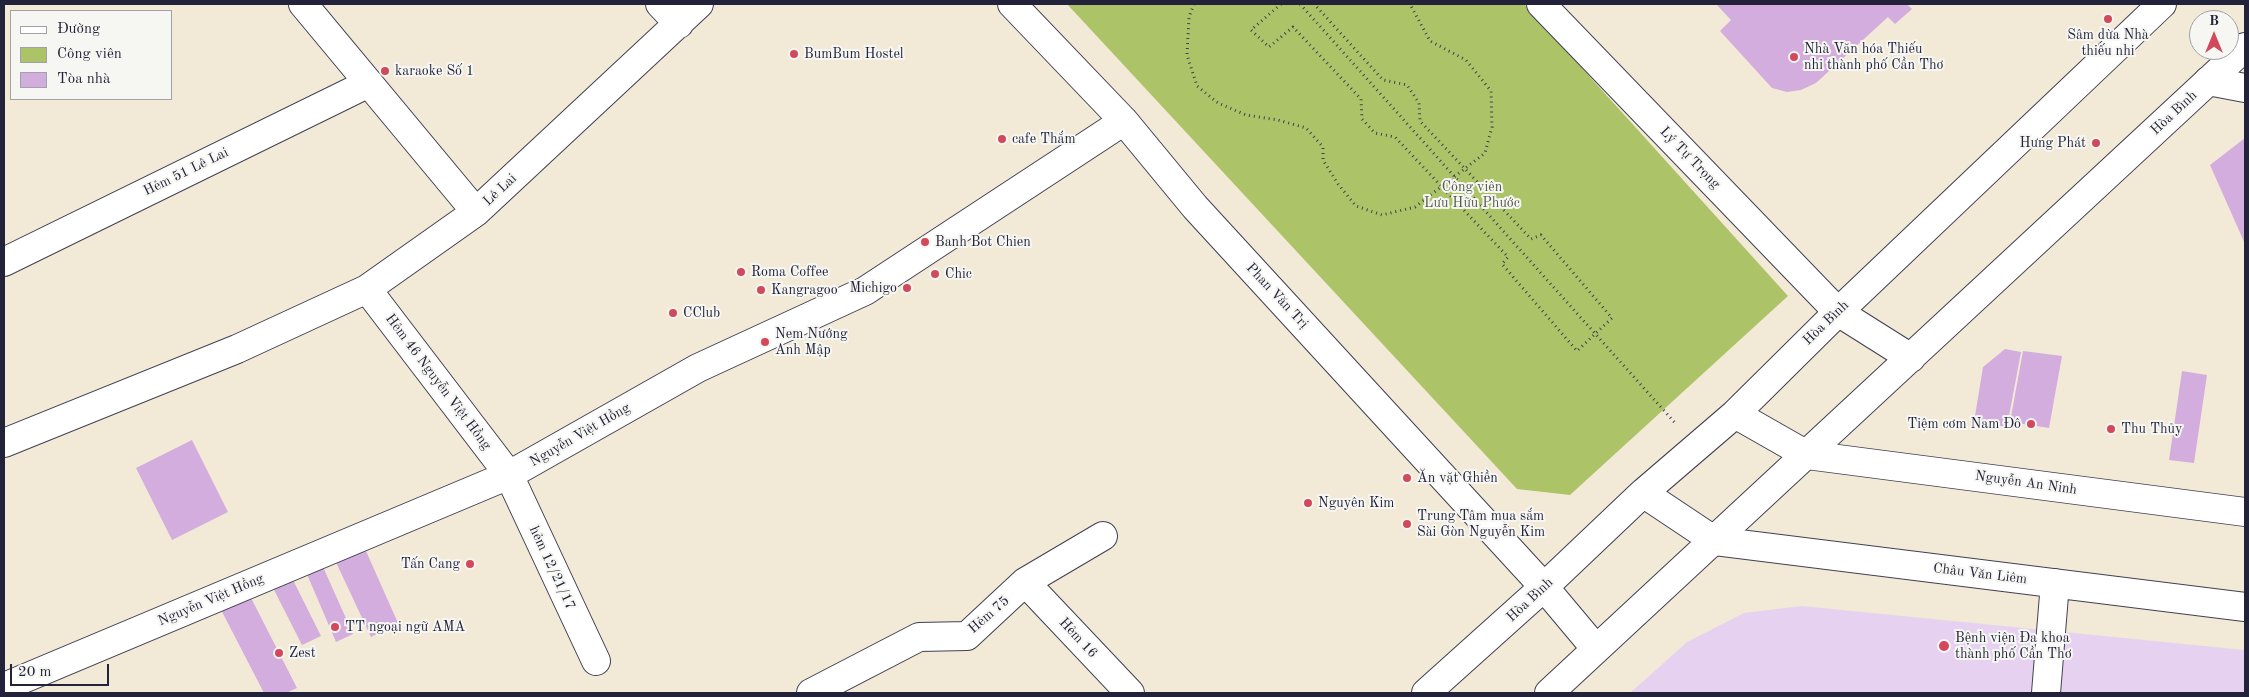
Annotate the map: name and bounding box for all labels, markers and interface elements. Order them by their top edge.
legend [10,10,172,100]
north arrow [2189,10,2239,60]
marker: Sâm dừa Nhà thiếu nhi [2102,13,2114,25]
text: B [2209,14,2219,28]
text: Đường [57,22,100,37]
place label: Sâm dừa Nhà thiếu nhi [2067,27,2149,59]
place label: Nhà Văn hóa Thiếu nhi thành phố Cần Thơ [1804,41,1943,74]
place label: BumBum Hostel [804,46,904,62]
text: Công viên [57,47,122,62]
marker: BumBum Hostel [788,48,800,60]
marker: Nhà Văn hóa Thiếu nhi thành phố Cần Thơ [1788,51,1800,63]
place label: karaoke Số 1 [395,63,474,79]
marker: karaoke Số 1 [379,65,391,77]
text: Tòa nhà [57,72,110,87]
street label: Hòa Bình [2147,87,2201,139]
street label: Lý Tự Trọng [1656,123,1724,193]
place label: cafe Thắm [1012,131,1076,147]
marker: cafe Thắm [996,133,1008,145]
place label: Hưng Phát [2020,135,2086,151]
marker: Hưng Phát [2090,137,2102,149]
street label: Hẻm 51 Lê Lai [141,144,231,200]
street label: Lê Lai [480,170,520,210]
park label: Công viên Lưu Hữu Phước [1424,179,1520,212]
place label: Banh Bot Chien [935,234,1031,250]
marker: Banh Bot Chien [919,236,931,248]
street label: Phan Văn Trị [1242,260,1312,332]
place label: Roma Coffee [751,264,828,280]
marker: Roma Coffee [735,266,747,278]
place label: Chic [945,266,972,282]
marker: Chic [929,268,941,280]
place label: Michigo [849,280,897,296]
place label: Kangragoo [771,282,838,298]
marker: Michigo [901,282,913,294]
marker: Kangragoo [755,284,767,296]
street label: Hòa Bình [1800,297,1852,349]
place label: CClub [683,305,720,321]
marker: CClub [667,307,679,319]
street label: Hẻm 46 Nguyễn Việt Hồng [381,311,495,453]
place label: Nem Nướng Anh Mập [775,326,848,358]
marker: Nem Nướng Anh Mập [759,336,771,348]
street label: Nguyễn Việt Hồng [527,399,633,471]
place label: Tiệm cơm Nam Đô [1907,416,2021,432]
marker: Tiệm cơm Nam Đô [2025,418,2037,430]
place label: Thu Thủy [2121,421,2183,437]
marker: Thu Thủy [2105,423,2117,435]
street label: Nguyễn An Ninh [1974,468,2078,498]
place label: Ăn vặt Ghiền [1417,470,1498,486]
marker: Ăn vặt Ghiền [1401,472,1413,484]
place label: Nguyên Kim [1318,495,1394,511]
marker: Nguyên Kim [1302,497,1314,509]
place label: Trung Tâm mua sắm Sài Gòn Nguyễn Kim [1417,508,1545,540]
marker: Trung Tâm mua sắm Sài Gòn Nguyễn Kim [1401,518,1413,530]
street label: hẻm 12/21/17 [525,523,579,613]
place label: Tấn Cang [401,556,460,572]
marker: Tấn Cang [464,558,476,570]
street label: Châu Văn Liêm [1932,560,2028,588]
street label: Nguyễn Việt Hồng [156,570,266,630]
street label: Hòa Bình [1503,574,1557,626]
street label: Hẻm 75 [965,593,1013,637]
street label: Hẻm 16 [1055,614,1101,662]
place label: TT ngoại ngữ AMA [345,619,465,635]
marker: TT ngoại ngữ AMA [329,621,341,633]
place label: Bệnh viện Đa khoa thành phố Cần Thơ [1955,630,2072,662]
marker: Bệnh viện Đa khoa thành phố Cần Thơ [1937,639,1951,653]
place label: Zest [289,645,316,661]
marker: Zest [273,647,285,659]
scale bar [12,654,111,686]
text: 20 m [18,665,52,680]

